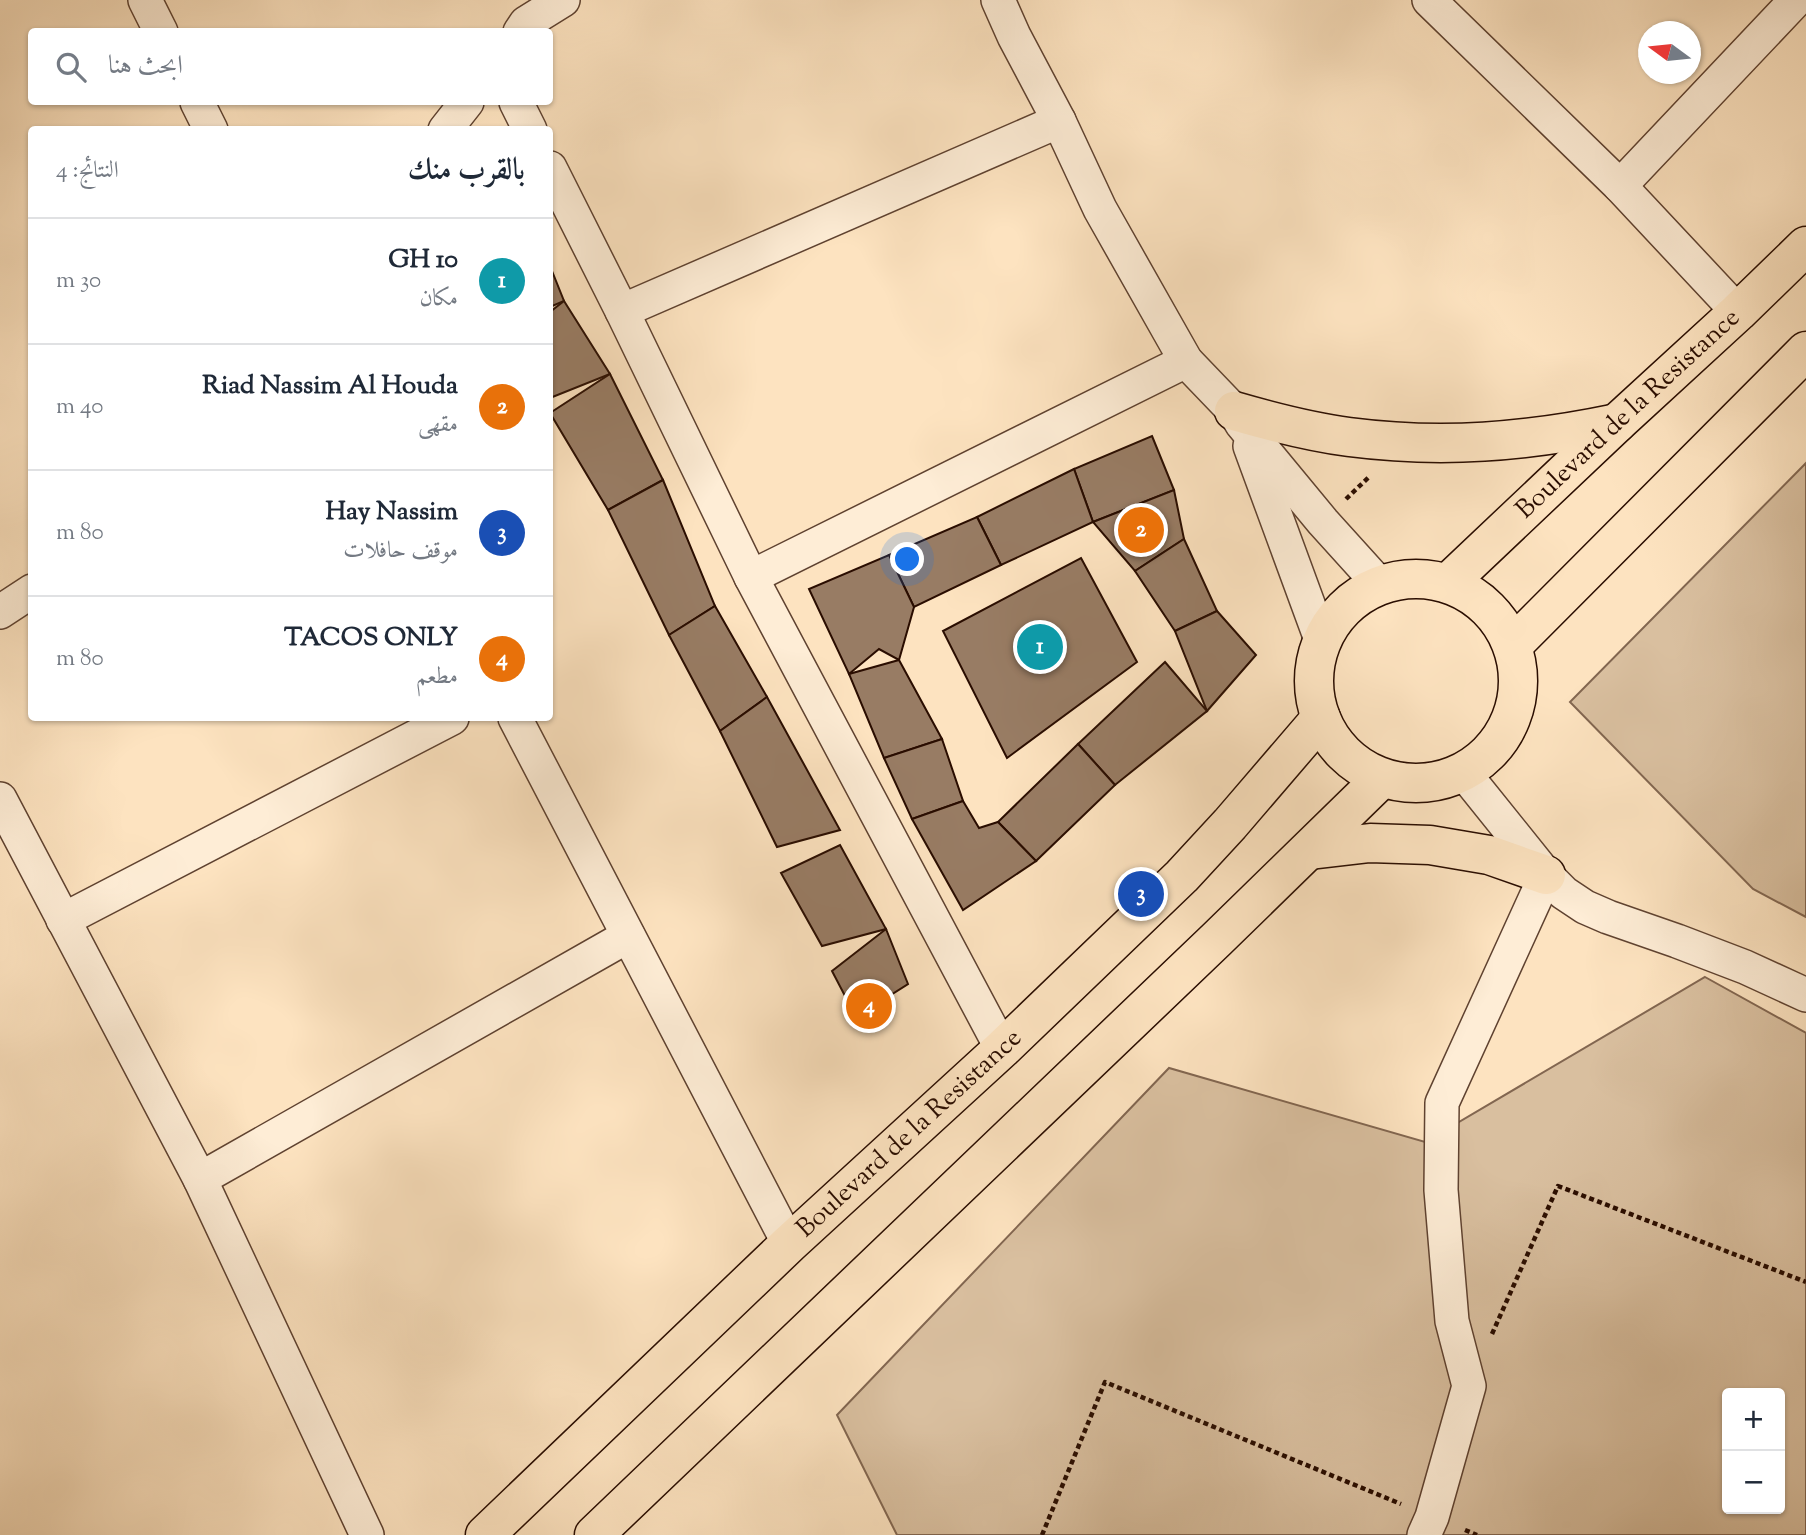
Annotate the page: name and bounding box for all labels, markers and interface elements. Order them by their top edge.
north arrow [1638,21,1701,84]
search box [28,28,553,105]
icon: search [52,48,90,86]
text: ابحث هنا [108,48,183,85]
text: بالقرب منك [408,150,525,193]
text: النتائج: 4 [56,155,119,188]
text: GH 10 [388,242,458,279]
text: 30 m [56,265,101,298]
text: 1 [498,265,506,298]
text: مكان [419,283,458,316]
street label: Boulevard de la Resistance [1508,300,1748,528]
text: Riad Nassim Al Houda [202,368,458,405]
text: 40 m [56,391,104,424]
text: 2 [497,391,507,424]
text: مقهى [418,409,458,442]
text: Hay Nassim [325,494,458,531]
pin: 2 [1118,504,1164,556]
text: 80 m [56,517,104,550]
text: 3 [497,517,507,550]
text: موقف حافلات [343,535,458,568]
your location [890,542,924,576]
text: TACOS ONLY [284,620,458,657]
pin: 1 [1017,621,1063,673]
text: 80 m [56,643,104,676]
text: 4 [496,643,508,676]
text: مطعم [416,661,458,694]
pin: 3 [1118,868,1164,920]
pin: 4 [846,980,892,1032]
street label: Boulevard de la Resistance [788,1021,1030,1247]
map controls [1722,1388,1785,1514]
button: + [1722,1388,1785,1451]
button: − [1722,1451,1785,1514]

